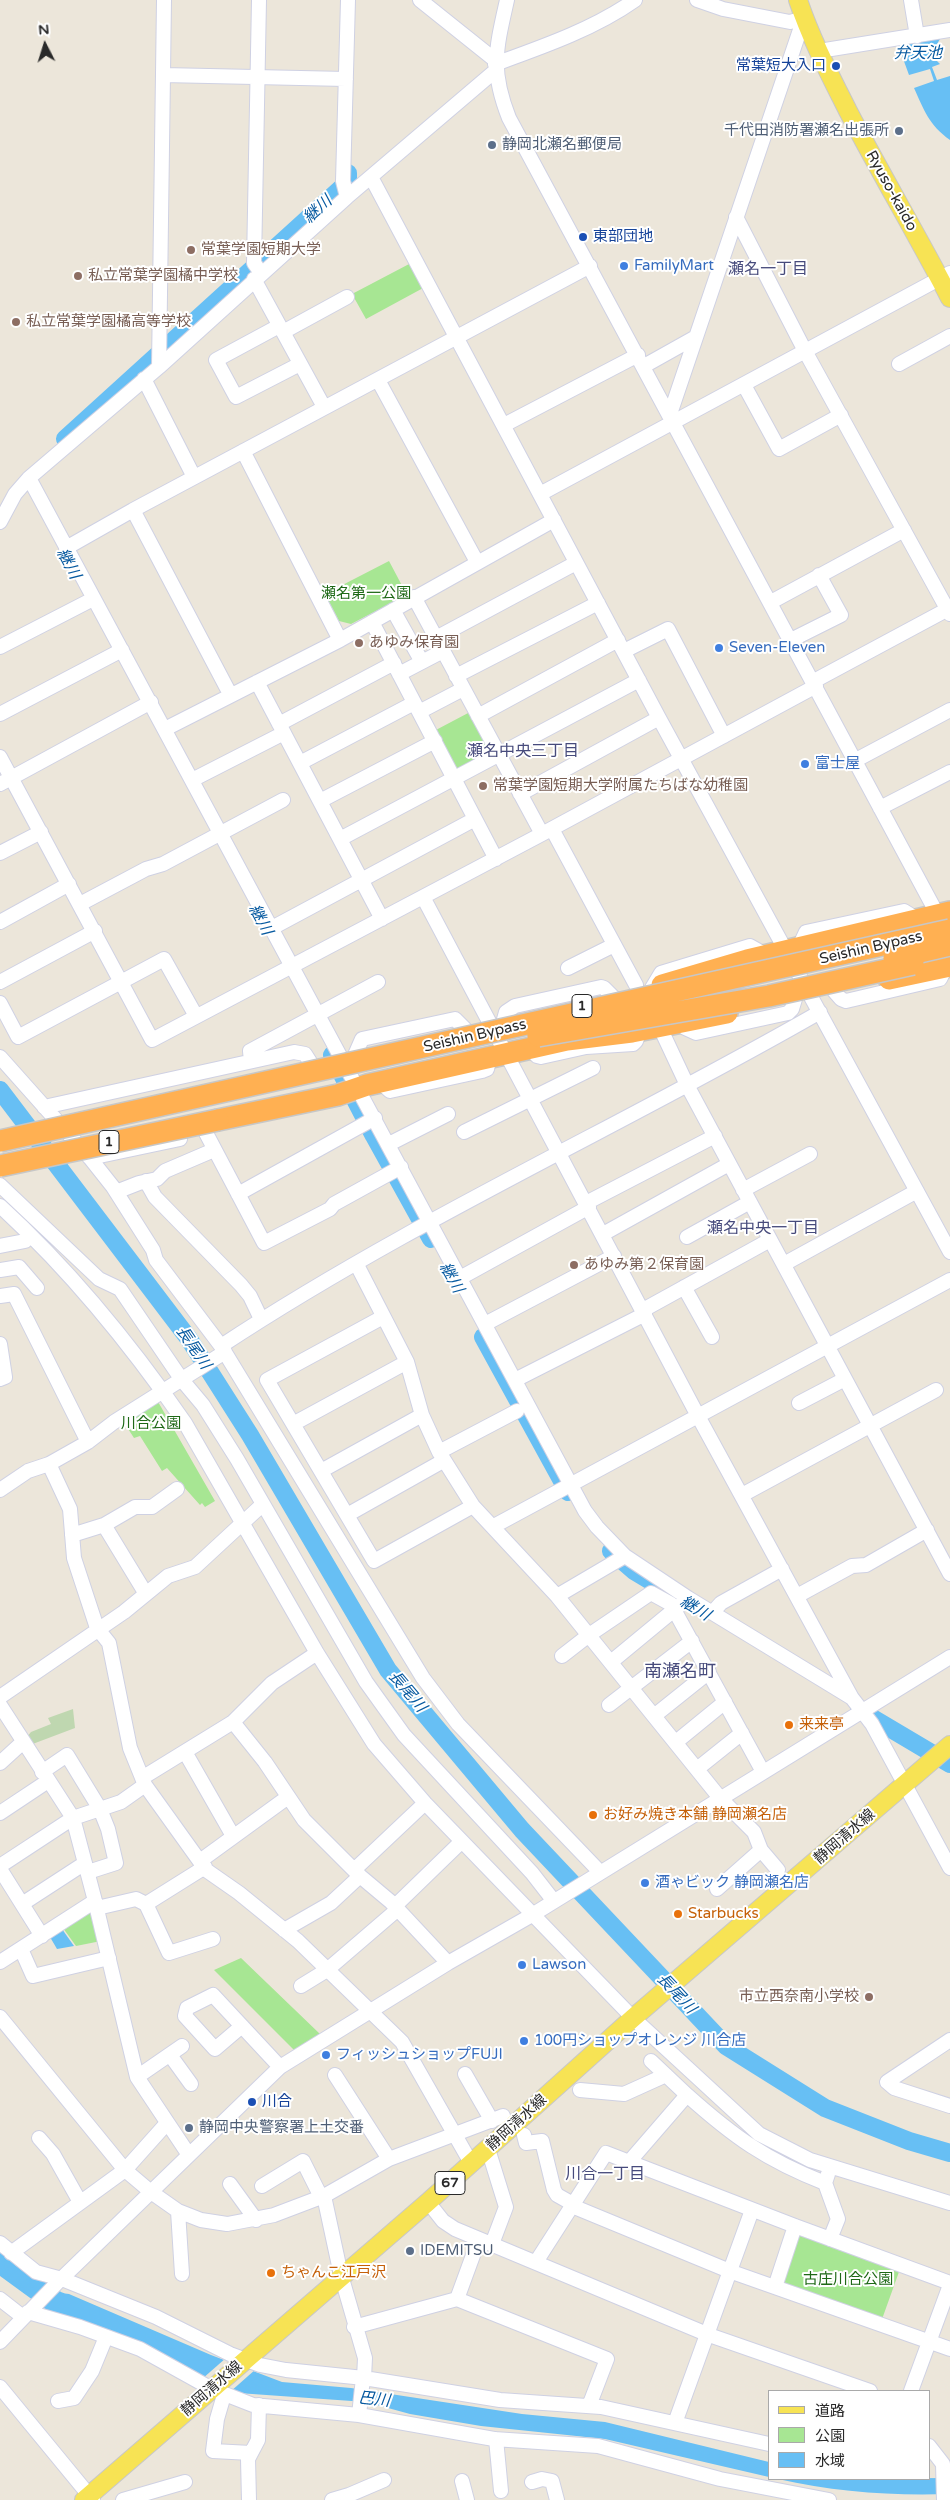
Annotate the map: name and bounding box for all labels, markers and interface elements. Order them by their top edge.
north arrow [20,20,70,70]
text: N [37,21,50,39]
water label: 弁天池 [894,44,942,64]
place label: 常葉短大入口 [736,57,826,75]
marker: 常葉短大入口 [830,60,842,72]
place label: 千代田消防署瀬名出張所 [724,122,889,140]
marker: 千代田消防署瀬名出張所 [893,125,905,137]
place label: 静岡北瀬名郵便局 [502,136,622,154]
marker: 静岡北瀬名郵便局 [486,139,498,151]
street label: Ryuso-kaido [862,148,920,234]
water label: 継川 [300,192,336,228]
place label: 東部団地 [593,228,653,246]
marker: 東部団地 [577,231,589,243]
place label: 常葉学園短期大学 [201,241,321,259]
marker: 常葉学園短期大学 [185,244,197,256]
place label: FamilyMart [634,257,714,275]
marker: FamilyMart [618,260,630,272]
district label: 瀬名一丁目 [728,260,808,280]
place label: 私立常葉学園橘中学校 [88,267,238,285]
marker: 私立常葉学園橘中学校 [72,270,84,282]
place label: 私立常葉学園橘高等学校 [26,313,191,331]
marker: 私立常葉学園橘高等学校 [10,316,22,328]
water label: 継川 [52,545,84,583]
park label: 瀬名第一公園 [321,585,411,603]
place label: あゆみ保育園 [369,634,459,652]
marker: あゆみ保育園 [353,637,365,649]
place label: Seven-Eleven [729,639,825,657]
marker: Seven-Eleven [713,642,725,654]
district label: 瀬名中央三丁目 [467,742,579,762]
place label: 富士屋 [815,755,860,773]
marker: 富士屋 [799,758,811,770]
place label: 常葉学園短期大学附属たちばな幼稚園 [493,777,748,795]
marker: 常葉学園短期大学附属たちばな幼稚園 [477,780,489,792]
water label: 継川 [244,901,276,939]
street label: Seishin Bypass [818,927,924,969]
road number: 1 [572,994,592,1018]
street label: Seishin Bypass [422,1015,528,1057]
road number: 1 [99,1130,119,1154]
district label: 瀬名中央一丁目 [707,1219,819,1239]
place label: あゆみ第２保育園 [584,1256,704,1274]
water label: 継川 [435,1259,467,1297]
marker: あゆみ第２保育園 [568,1259,580,1271]
water label: 長尾川 [172,1323,214,1373]
park label: 川合公園 [121,1415,181,1433]
water label: 継川 [676,1593,714,1625]
district label: 南瀬名町 [644,1661,716,1683]
water label: 長尾川 [384,1667,430,1717]
place label: 来来亭 [799,1716,844,1734]
marker: 来来亭 [783,1719,795,1731]
place label: お好み焼き本舗 静岡瀬名店 [603,1806,787,1824]
street label: 静岡清水線 [811,1806,879,1868]
marker: お好み焼き本舗 静岡瀬名店 [587,1809,599,1821]
place label: 酒ゃビック 静岡瀬名店 [655,1874,809,1892]
marker: 酒ゃビック 静岡瀬名店 [639,1877,651,1889]
place label: Starbucks [688,1905,759,1923]
marker: Starbucks [672,1908,684,1920]
place label: Lawson [532,1956,586,1974]
marker: Lawson [516,1959,528,1971]
water label: 長尾川 [653,1970,699,2018]
place label: 市立西奈南小学校 [739,1988,859,2006]
marker: 市立西奈南小学校 [863,1991,875,2003]
place label: 100円ショップオレンジ 川合店 [534,2032,746,2050]
marker: 100円ショップオレンジ 川合店 [518,2035,530,2047]
place label: フィッシュショップFUJI [336,2046,503,2064]
marker: フィッシュショップFUJI [320,2049,332,2061]
street label: 静岡清水線 [483,2091,551,2155]
place label: 川合 [262,2093,292,2111]
marker: 川合 [246,2096,258,2108]
place label: 静岡中央警察署上土交番 [199,2119,364,2137]
marker: 静岡中央警察署上土交番 [183,2122,195,2134]
district label: 川合一丁目 [565,2165,645,2185]
road number: 67 [435,2172,465,2194]
place label: IDEMITSU [420,2242,494,2260]
marker: IDEMITSU [404,2245,416,2257]
place label: ちゃんこ江戸沢 [281,2264,386,2282]
marker: ちゃんこ江戸沢 [265,2267,277,2279]
park label: 古庄川合公園 [803,2271,893,2289]
street label: 静岡清水線 [178,2358,246,2420]
water label: 巴川 [357,2389,391,2411]
legend [768,2390,930,2480]
text: 道路 [815,2402,845,2420]
text: 公園 [815,2427,845,2445]
text: 水域 [815,2452,845,2470]

